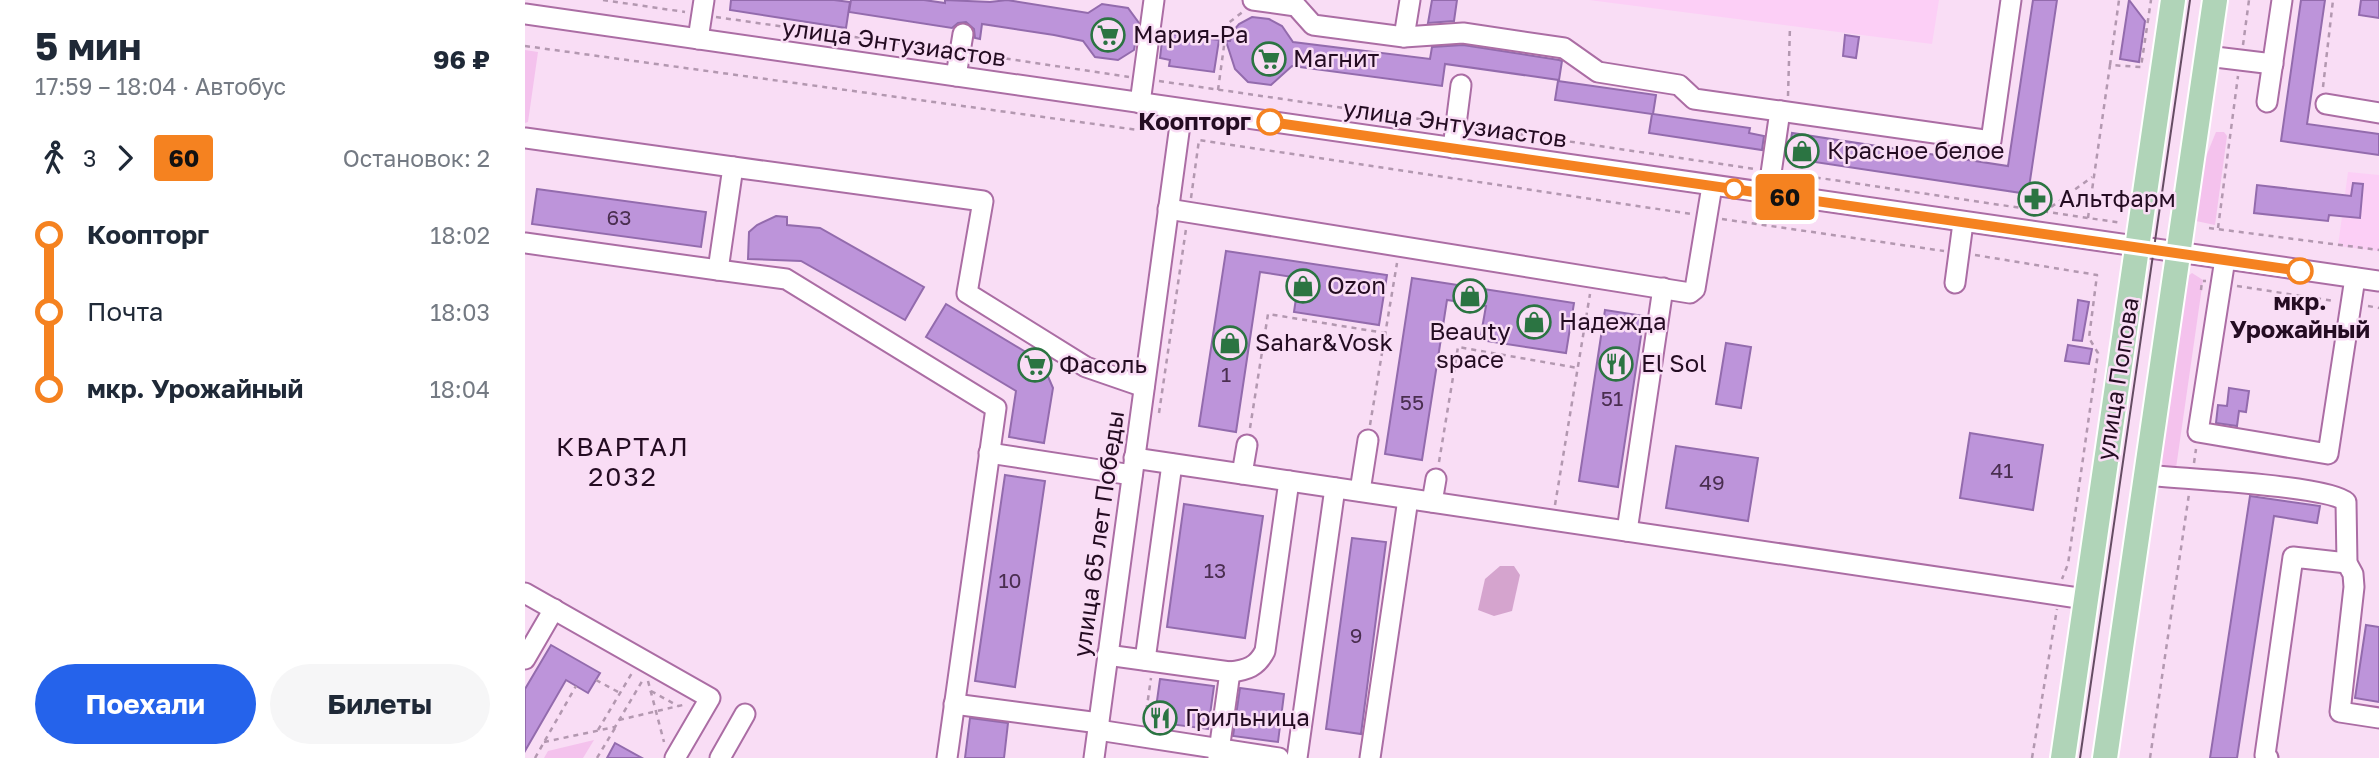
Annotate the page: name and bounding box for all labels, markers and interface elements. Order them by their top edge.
street label: улица Энтузиастов [780,11,1008,72]
supermarket icon: Мария-Ра [1089,16,1127,54]
place label: Мария-Ра [1133,19,1249,48]
text: 5 мин [35,23,141,68]
supermarket icon: Магнит [1250,40,1288,78]
place label: Магнит [1293,43,1380,72]
text: 96 ₽ [433,44,490,75]
text: 17:59 – 18:04 · Автобус [35,72,286,100]
street label: улица Энтузиастов [1341,92,1569,153]
place label: Коопторг [1138,106,1251,135]
marker: Коопторг [1257,109,1283,135]
shop icon: Красное белое [1783,132,1821,170]
place label: Красное белое [1827,135,2004,164]
icon: walk [35,139,73,177]
icon: forward [106,139,144,177]
text: 60 [168,143,199,172]
text: 3 [83,144,96,172]
text: Остановок: 2 [343,144,490,172]
line badge: 60 [1753,174,1817,220]
unlabelled marker [1724,179,1744,199]
pharmacy icon: Альтфарм [2016,180,2054,218]
text: 60 [1770,182,1800,211]
place label: Альтфарм [2059,183,2176,212]
house number: 63 [607,204,632,230]
text: Коопторг [87,219,209,250]
text: 18:02 [430,221,490,249]
marker: мкр. Урожайный [2287,258,2313,284]
shop icon: Ozon [1284,267,1322,305]
place label: Ozon [1327,270,1386,299]
shop icon: Beauty space [1451,277,1489,315]
place label: мкр. Урожайный [2230,286,2370,343]
street label: улица Попова [2089,295,2144,462]
text: Почта [87,296,163,327]
text: 18:03 [430,298,490,326]
shop icon: Надежда [1515,303,1553,341]
place label: Надежда [1559,306,1667,335]
place label: Beauty space [1429,316,1511,373]
shop icon: Sahar&Vosk [1211,324,1249,362]
place label: Sahar&Vosk [1255,327,1393,356]
restaurant icon: El Sol [1597,345,1635,383]
supermarket icon: Фасоль [1016,346,1054,384]
place label: El Sol [1641,348,1707,377]
place label: Фасоль [1059,349,1147,378]
house number: 1 [1221,361,1231,387]
text: мкр. Урожайный [87,373,303,404]
text: 18:04 [430,375,490,403]
house number: 51 [1601,385,1623,411]
house number: 55 [1400,389,1424,415]
street label: улица 65 лет Победы [1066,409,1129,659]
district label: КВАРТАЛ 2032 [556,431,690,492]
house number: 41 [1991,457,2014,483]
house number: 49 [1699,469,1725,495]
house number: 13 [1204,557,1226,583]
house number: 10 [998,567,1022,593]
house number: 9 [1350,622,1362,648]
button: Поехали [35,664,256,744]
button: Билеты [270,664,490,744]
restaurant icon: Грильница [1141,699,1179,737]
place label: Грильница [1185,702,1310,731]

